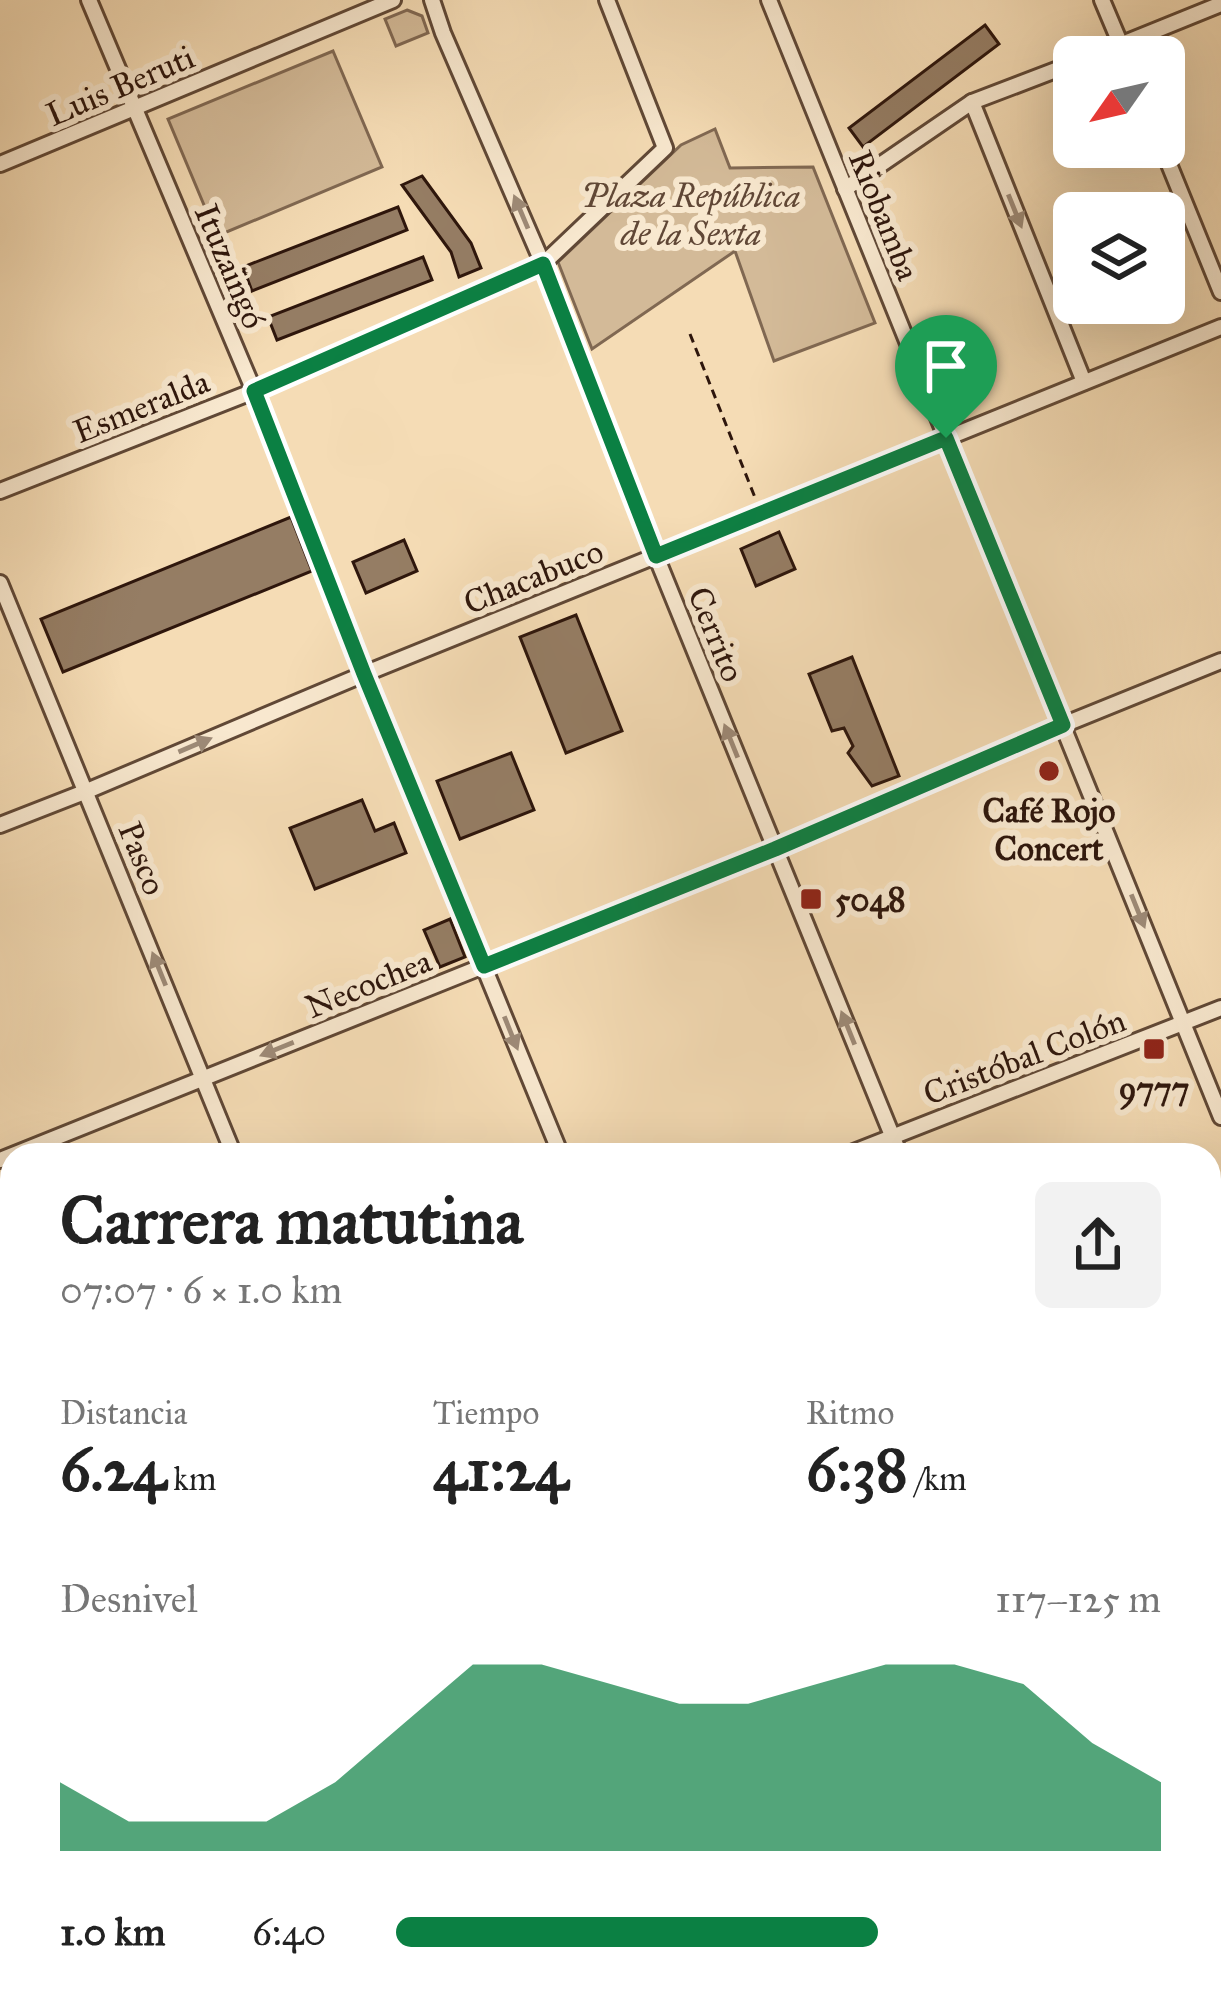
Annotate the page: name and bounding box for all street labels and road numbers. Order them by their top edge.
street label: Luis Beruti [40,37,200,135]
street label: Riobamba [840,145,928,286]
street label: Ituzaingó [186,198,274,335]
street label: Esmeralda [68,362,215,452]
street label: Chacabuco [458,531,609,623]
street label: Cerrito [679,581,753,688]
street label: Pasco [109,816,175,901]
street label: Necochea [300,941,437,1027]
street label: Cristóbal Colón [918,1000,1131,1114]

